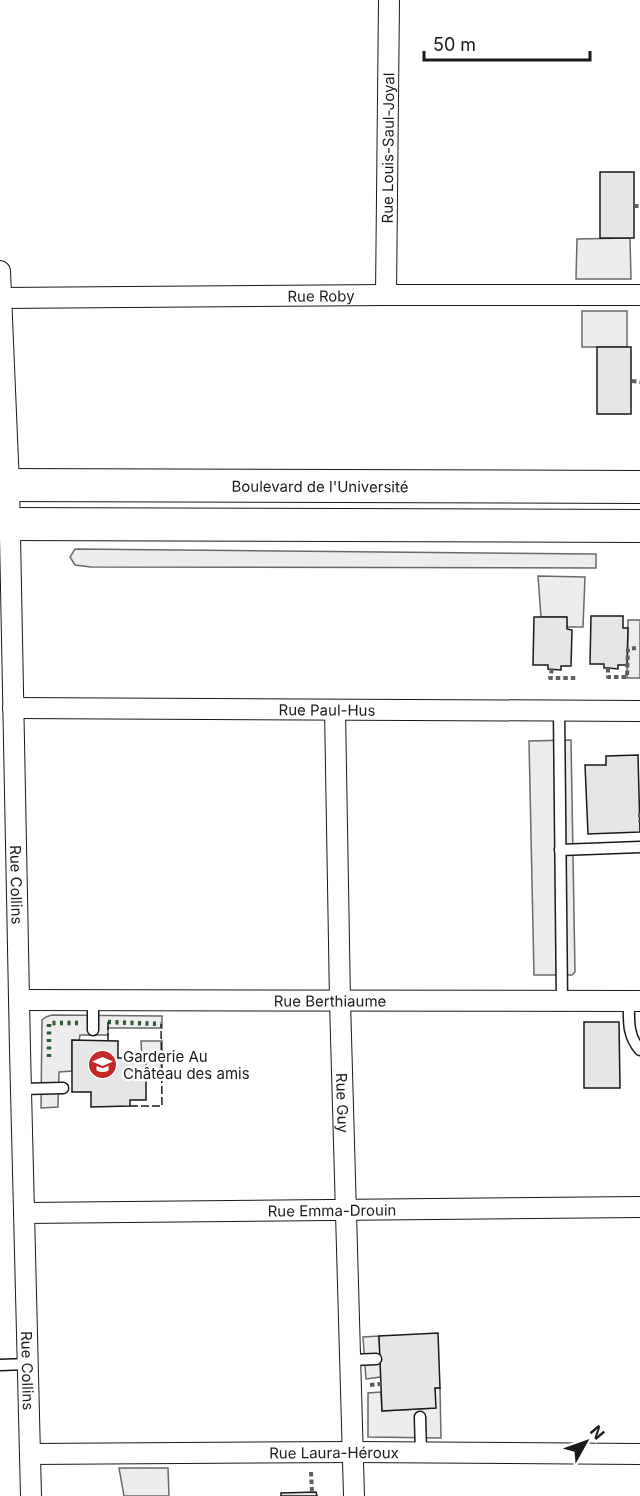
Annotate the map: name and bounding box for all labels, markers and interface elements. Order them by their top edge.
scale bar [424,24,590,62]
text: 50 m [433,34,476,55]
street label: Rue Louis-Saul-Joyal [377,73,398,224]
street label: Rue Roby [287,286,355,305]
street label: Boulevard de l'Université [231,476,409,496]
street label: Rue Paul-Hus [278,700,376,719]
street label: Rue Collins [7,845,27,925]
street label: Rue Berthiaume [274,991,386,1010]
place label: Garderie Au Château des amis [123,1047,250,1083]
school or university icon: Garderie Au Château des amis [86,1049,118,1081]
street label: Rue Guy [333,1073,353,1134]
street label: Rue Emma-Drouin [268,1200,396,1220]
street label: Rue Collins [17,1331,38,1411]
north arrow [556,1412,616,1472]
text: N [586,1421,609,1443]
street label: Rue Laura-Héroux [269,1442,399,1462]

